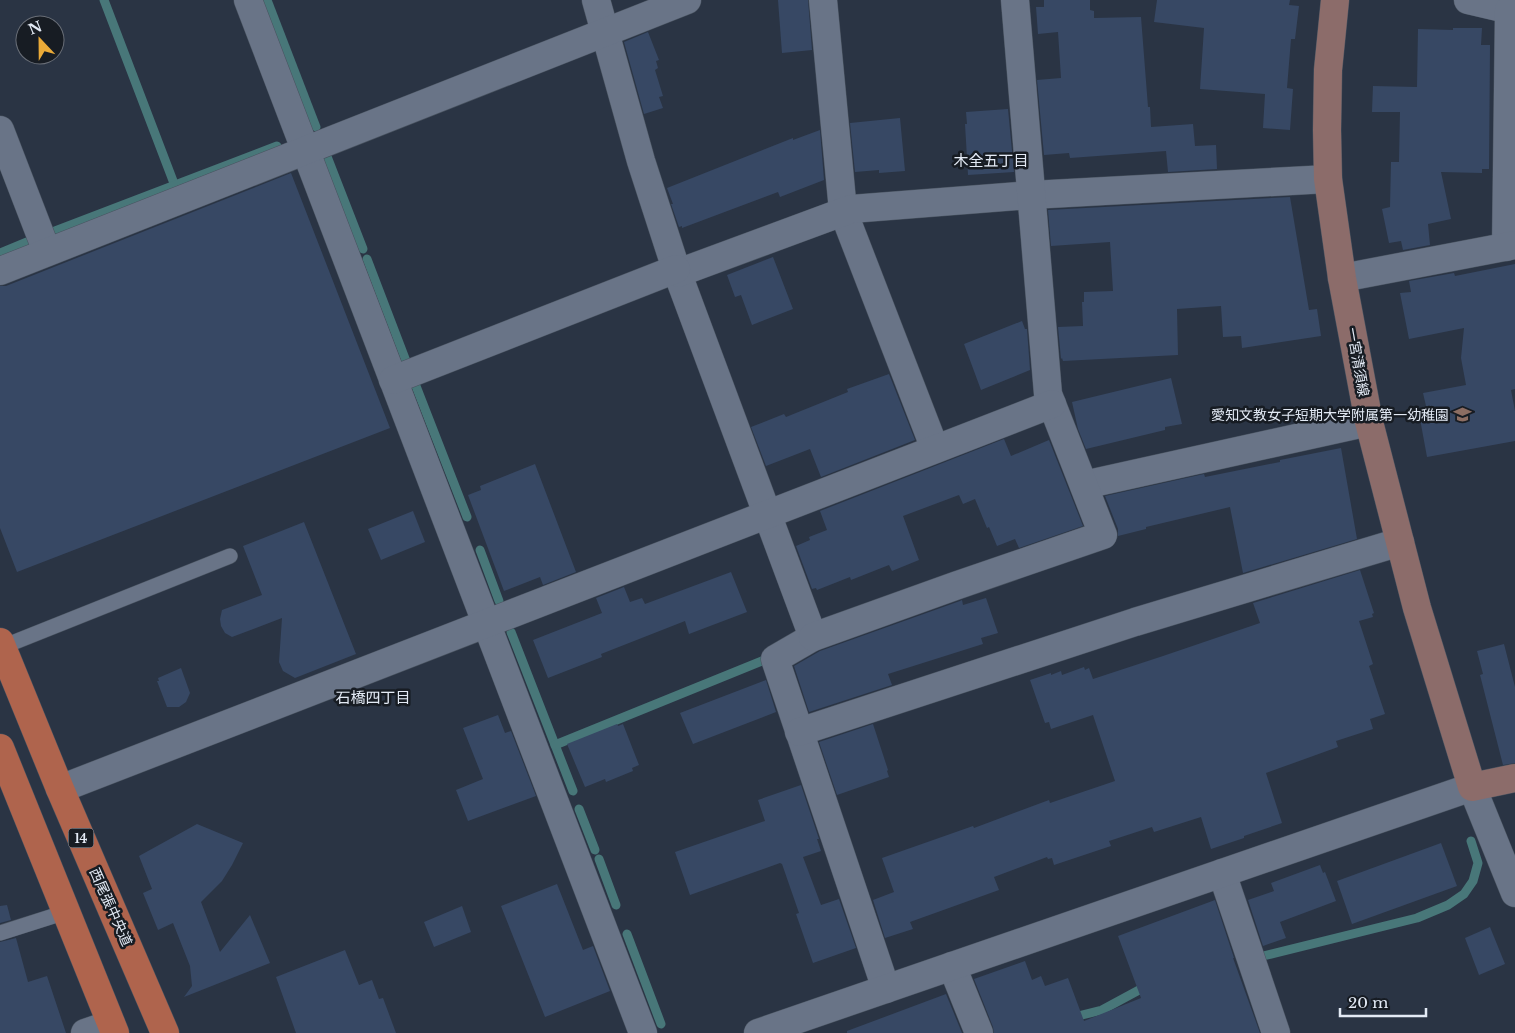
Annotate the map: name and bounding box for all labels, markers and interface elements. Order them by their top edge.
north arrow [15,15,65,65]
text: N [26,17,45,39]
district label: 木全五丁目 [953,151,1029,170]
street label: 一宮清須線 [1343,326,1373,398]
school or university icon: 愛知文教女子短期大学附属第一幼稚園 [1453,405,1473,425]
place label: 愛知文教女子短期大学附属第一幼稚園 [1211,406,1449,424]
district label: 石橋四丁目 [335,688,411,707]
road number: 14 [68,828,94,848]
street label: 西尾張中央道 [86,865,136,949]
scale bar [1340,986,1426,1018]
text: 20 m [1348,993,1388,1012]

